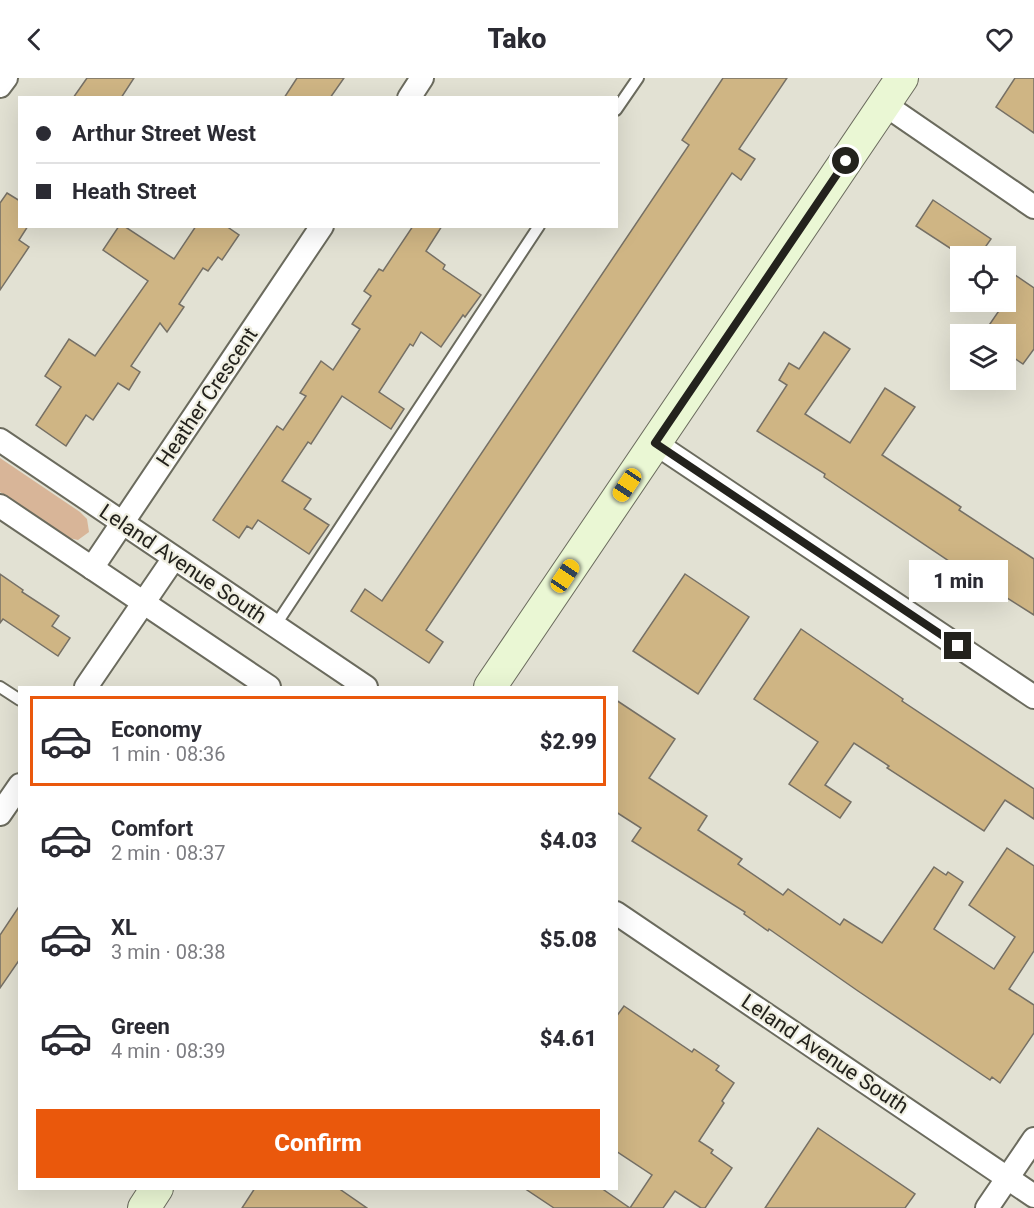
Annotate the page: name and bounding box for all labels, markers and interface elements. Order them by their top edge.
icon: back [18,23,51,56]
text: Tako [488,23,547,55]
icon: heart [983,23,1016,56]
text: Arthur Street West [72,121,256,146]
route start [832,147,859,174]
text: Heath Street [72,179,196,204]
map controls [950,246,1016,390]
button: locate [950,246,1016,312]
street label: Heather Crescent [152,323,262,471]
button: layers [950,324,1016,390]
car [609,465,645,505]
street label: Leland Avenue South [95,499,271,629]
car [547,556,583,596]
callout: 1 min [908,559,1008,601]
text: 1 min [933,569,984,593]
route end [944,632,971,659]
icon: car [39,714,93,768]
text: Economy [111,717,202,742]
text: $2.99 [540,729,597,754]
text: 1 min · 08:36 [111,742,226,766]
icon: car [39,813,93,867]
text: Comfort [111,816,193,841]
text: $4.03 [540,828,597,853]
text: 2 min · 08:37 [111,841,226,865]
icon: car [39,912,93,966]
text: XL [111,915,137,940]
text: $5.08 [540,927,597,952]
text: 3 min · 08:38 [111,940,226,964]
street label: Leland Avenue South [737,989,913,1119]
icon: car [39,1011,93,1065]
text: Green [111,1014,170,1039]
text: $4.61 [540,1026,597,1051]
text: 4 min · 08:39 [111,1039,226,1063]
button: Confirm [36,1109,600,1178]

